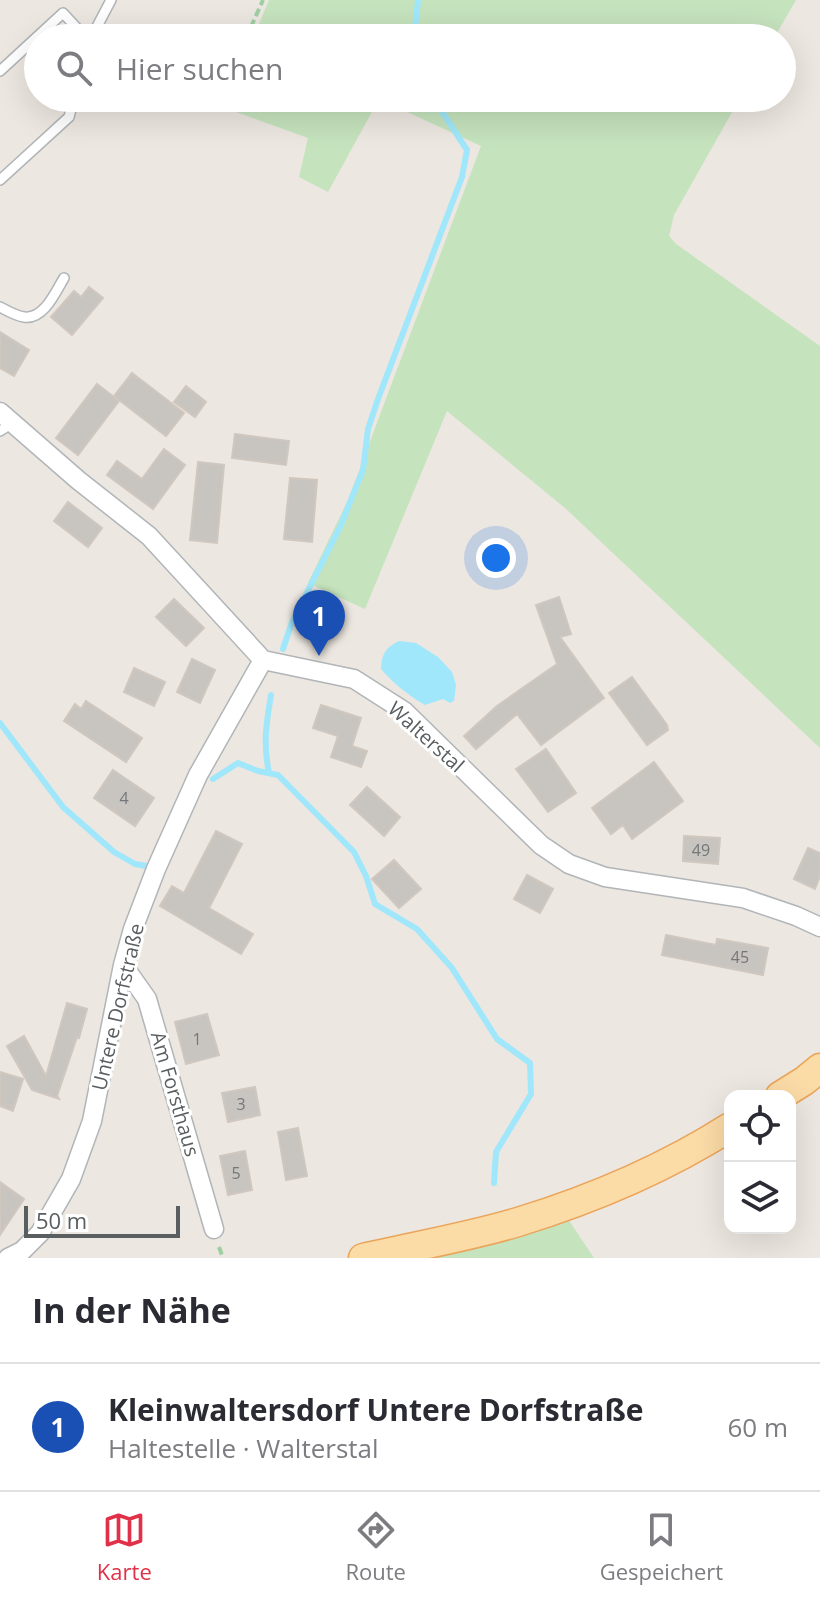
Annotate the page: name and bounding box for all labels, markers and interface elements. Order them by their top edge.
search box [24,24,796,112]
icon: search [52,46,96,90]
text: Hier suchen [116,48,283,89]
your location [476,538,516,578]
pin: 1 [293,590,345,656]
street label: Walterstal [382,695,470,778]
house number: 4 [119,787,129,809]
house number: 49 [692,839,710,861]
street label: Untere Dorfstraße [85,921,150,1093]
house number: 45 [731,946,749,968]
street label: Am Forsthaus [145,1028,206,1159]
house number: 1 [192,1028,202,1050]
map controls [724,1090,796,1234]
button: locate [724,1090,796,1162]
house number: 3 [236,1093,246,1115]
house number: 5 [231,1162,241,1184]
button: layers [724,1162,796,1234]
scale bar [24,1202,180,1238]
text: 50 m [36,1205,87,1235]
text: In der Nähe [32,1287,231,1333]
text: Kleinwaltersdorf Untere Dorfstraße [108,1389,644,1430]
text: 1 [51,1409,65,1445]
text: 60 m [727,1409,788,1445]
text: Haltestelle · Walterstal [108,1430,379,1466]
tab: Karte [97,1508,152,1586]
tab: Route [345,1508,406,1586]
tab: Gespeichert [600,1508,723,1586]

